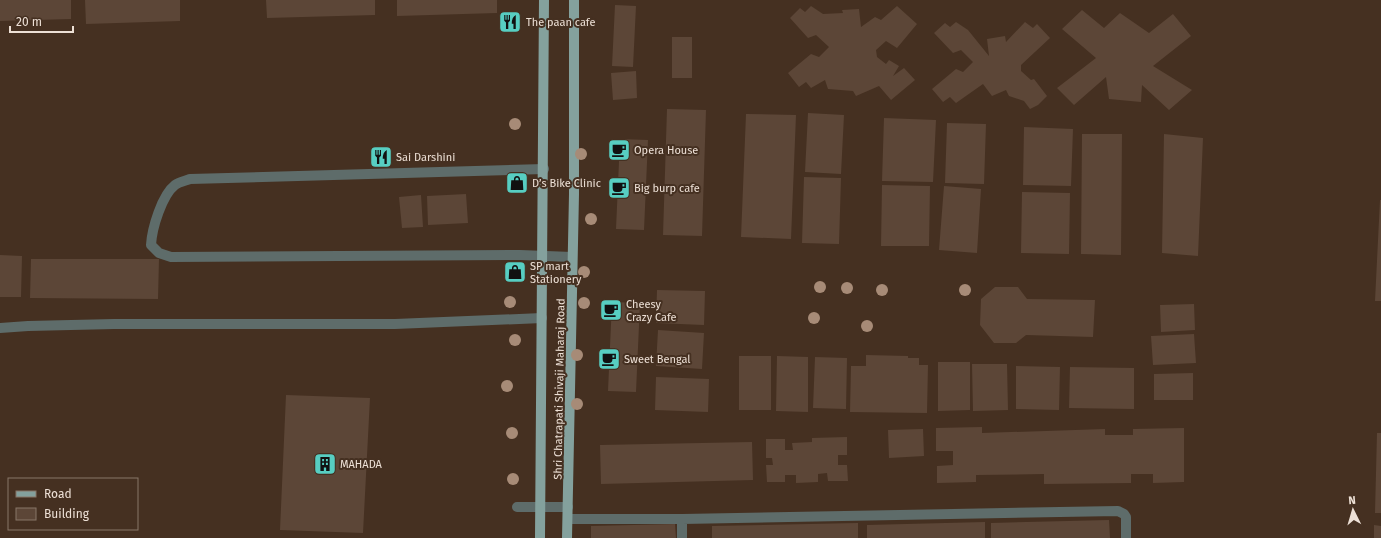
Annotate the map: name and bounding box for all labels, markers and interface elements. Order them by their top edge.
scale bar [10,8,73,34]
restaurant icon: The paan cafe [497,9,523,35]
text: 20 m [16,15,42,29]
place label: The paan cafe [526,16,595,29]
cafe icon: Opera House [606,137,632,163]
restaurant icon: Sai Darshini [368,144,394,170]
place label: Opera House [634,144,698,157]
place label: Sai Darshini [396,151,455,164]
shop icon: D’s Bike Clinic [504,170,530,196]
cafe icon: Big burp cafe [606,175,632,201]
place label: D’s Bike Clinic [532,177,601,190]
place label: Big burp cafe [634,182,700,195]
shop icon: SP mart Stationery [502,259,528,285]
place label: SP mart Stationery [530,260,582,286]
cafe icon: Cheesy Crazy Cafe [598,297,624,323]
street label: Shri Chatrapati Shivaji Maharaj Road [551,298,568,480]
place label: Cheesy Crazy Cafe [626,298,677,324]
cafe icon: Sweet Bengal [596,346,622,372]
place label: Sweet Bengal [624,353,691,366]
building icon: MAHADA [312,451,338,477]
place label: MAHADA [340,458,383,471]
legend [8,478,138,530]
text: Road [44,487,72,501]
north arrow [1333,490,1373,530]
text: N [1348,494,1356,507]
text: Building [44,507,90,521]

